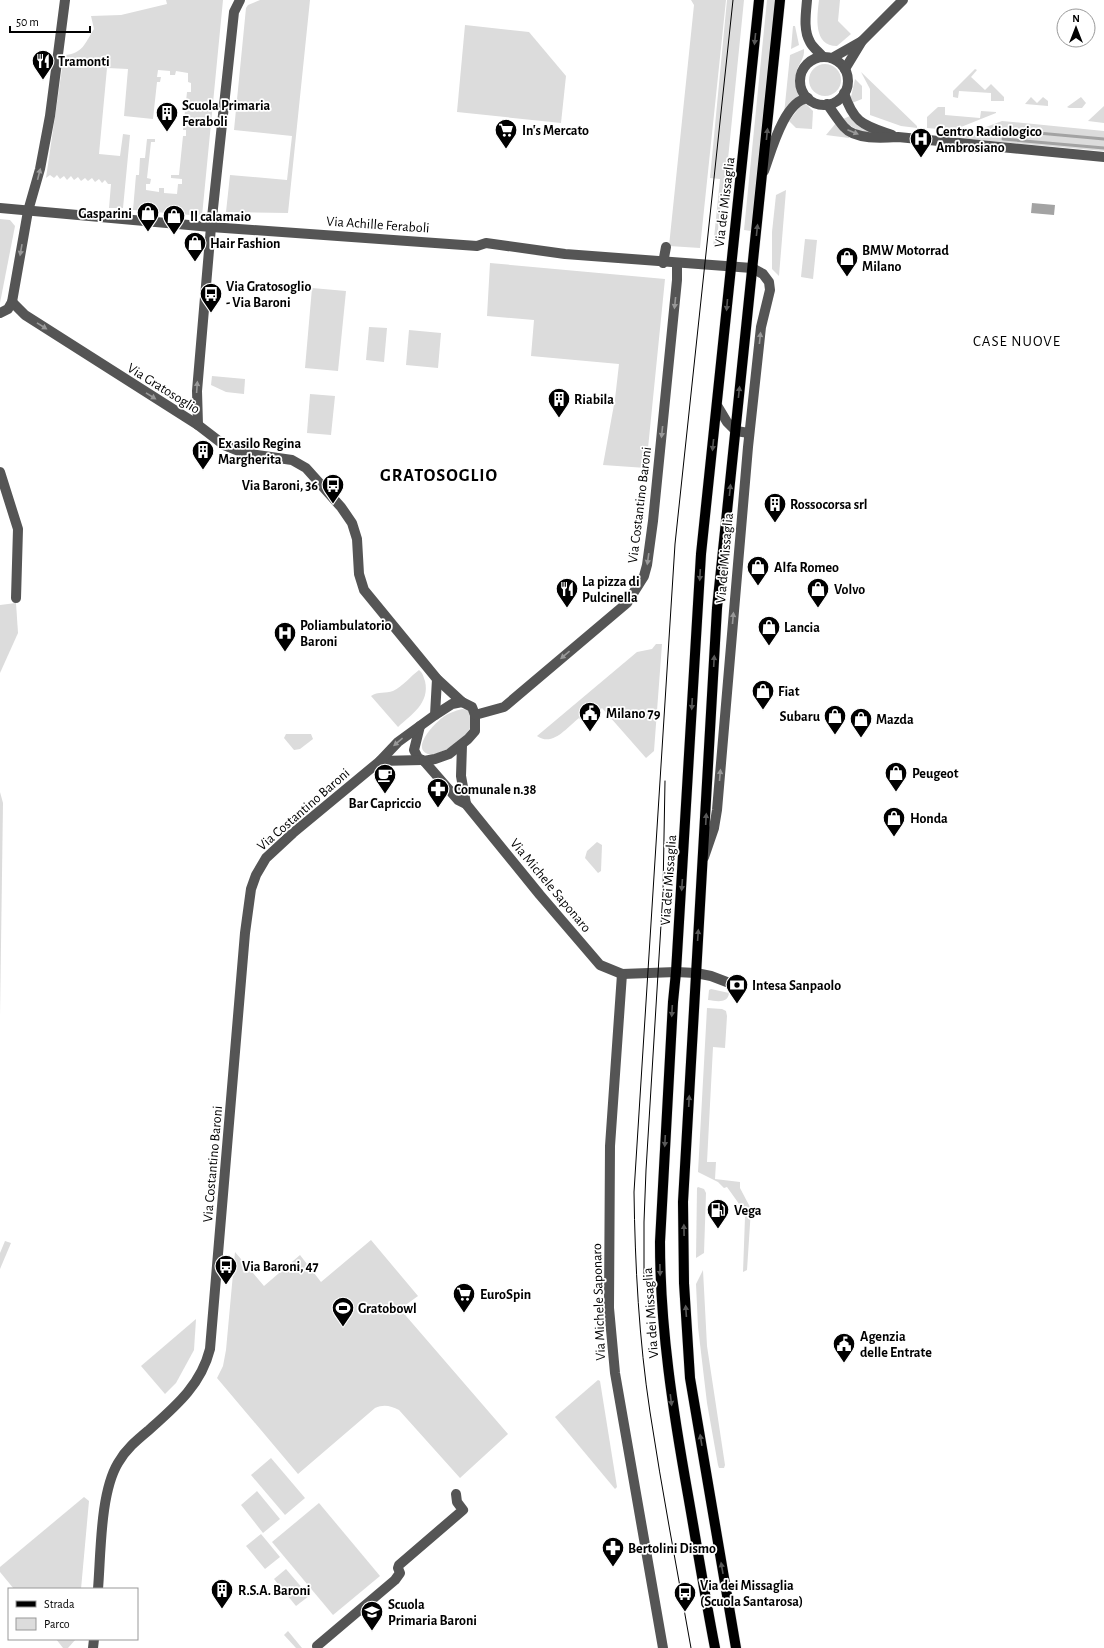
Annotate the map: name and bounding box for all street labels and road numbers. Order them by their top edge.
street label: Via dei Missaglia [713,156,738,248]
street label: Via Achille Feraboli [326,214,430,236]
street label: Via Gratosoglio [125,361,202,417]
street label: Via Costantino Baroni [626,446,654,564]
street label: Via dei Missaglia [714,512,736,604]
street label: Via Costantino Baroni [255,766,352,853]
street label: Via dei Missaglia [659,834,679,926]
street label: Via Michele Saponaro [507,836,593,935]
street label: Via Costantino Baroni [201,1105,225,1223]
street label: Via Michele Saponaro [590,1243,608,1361]
street label: Via dei Missaglia [641,1267,661,1359]

